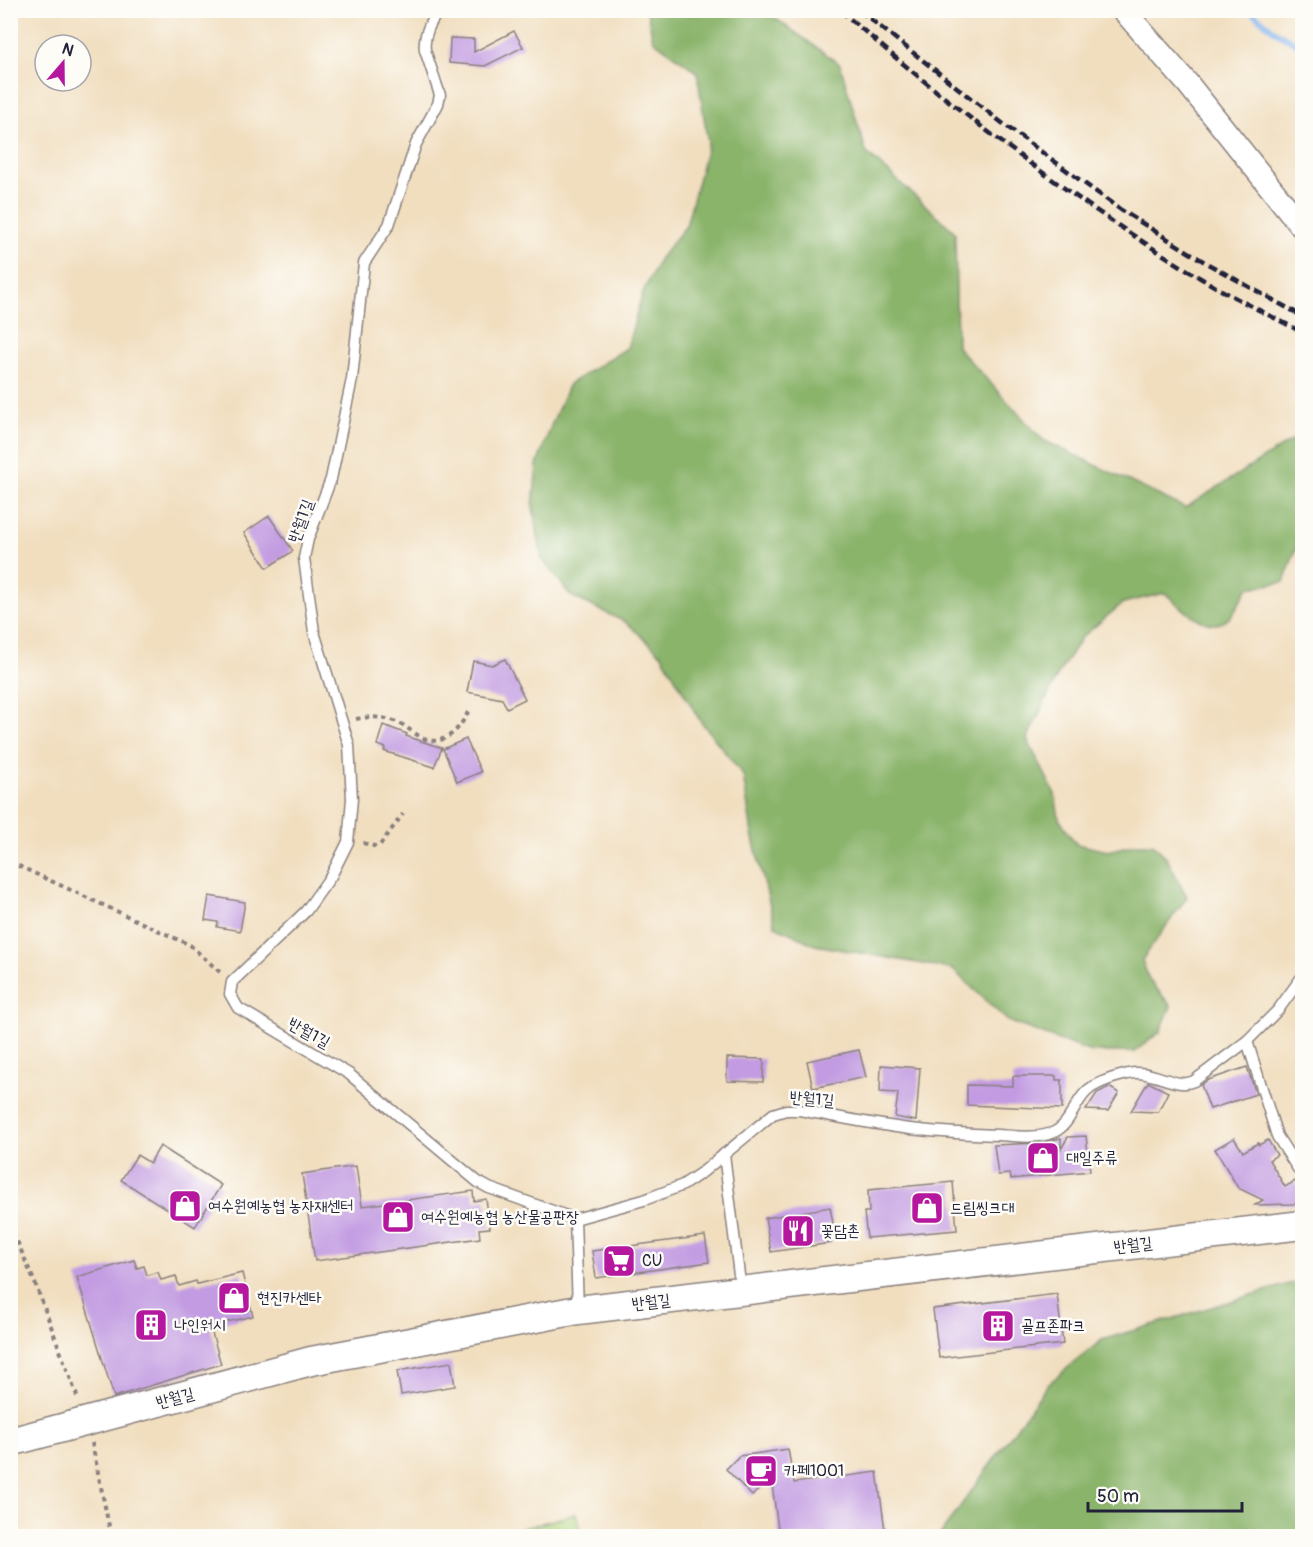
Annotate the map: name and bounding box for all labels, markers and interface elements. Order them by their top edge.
north arrow [33,33,93,93]
text: N [59,39,76,61]
street label: 반월1길 [284,496,318,546]
street label: 반월1길 [285,1013,334,1053]
street label: 반월1길 [789,1087,835,1111]
shop icon: 대일주류 [1025,1140,1061,1176]
place label: 대일주류 [1066,1148,1118,1168]
shop icon: 여수원예농협 농자재센터 [167,1188,203,1224]
shop icon: 드림씽크대 [909,1190,945,1226]
place label: 여수원예농협 농자재센터 [208,1196,353,1216]
place label: 드림씽크대 [950,1198,1015,1218]
shop icon: 여수원예농협 농산물공판장 [380,1199,416,1235]
place label: 여수원예농협 농산물공판장 [421,1207,579,1227]
restaurant icon: 꽃담촌 [780,1213,816,1249]
place label: 꽃담촌 [821,1221,860,1241]
street label: 반월길 [1113,1233,1154,1257]
supermarket icon: CU [601,1243,637,1279]
place label: CU [642,1251,662,1271]
shop icon: 현진카센타 [216,1280,252,1316]
place label: 현진카센타 [257,1288,322,1308]
street label: 반월길 [631,1290,672,1314]
building icon: 나인워시 [133,1307,169,1343]
building icon: 골프존파크 [980,1308,1016,1344]
place label: 나인워시 [174,1315,226,1335]
place label: 골프존파크 [1021,1316,1085,1336]
street label: 반월길 [154,1383,196,1413]
cafe icon: 카페1001 [743,1453,779,1489]
place label: 카페1001 [784,1461,844,1481]
scale bar [1088,1475,1242,1513]
text: 50 m [1097,1485,1139,1508]

